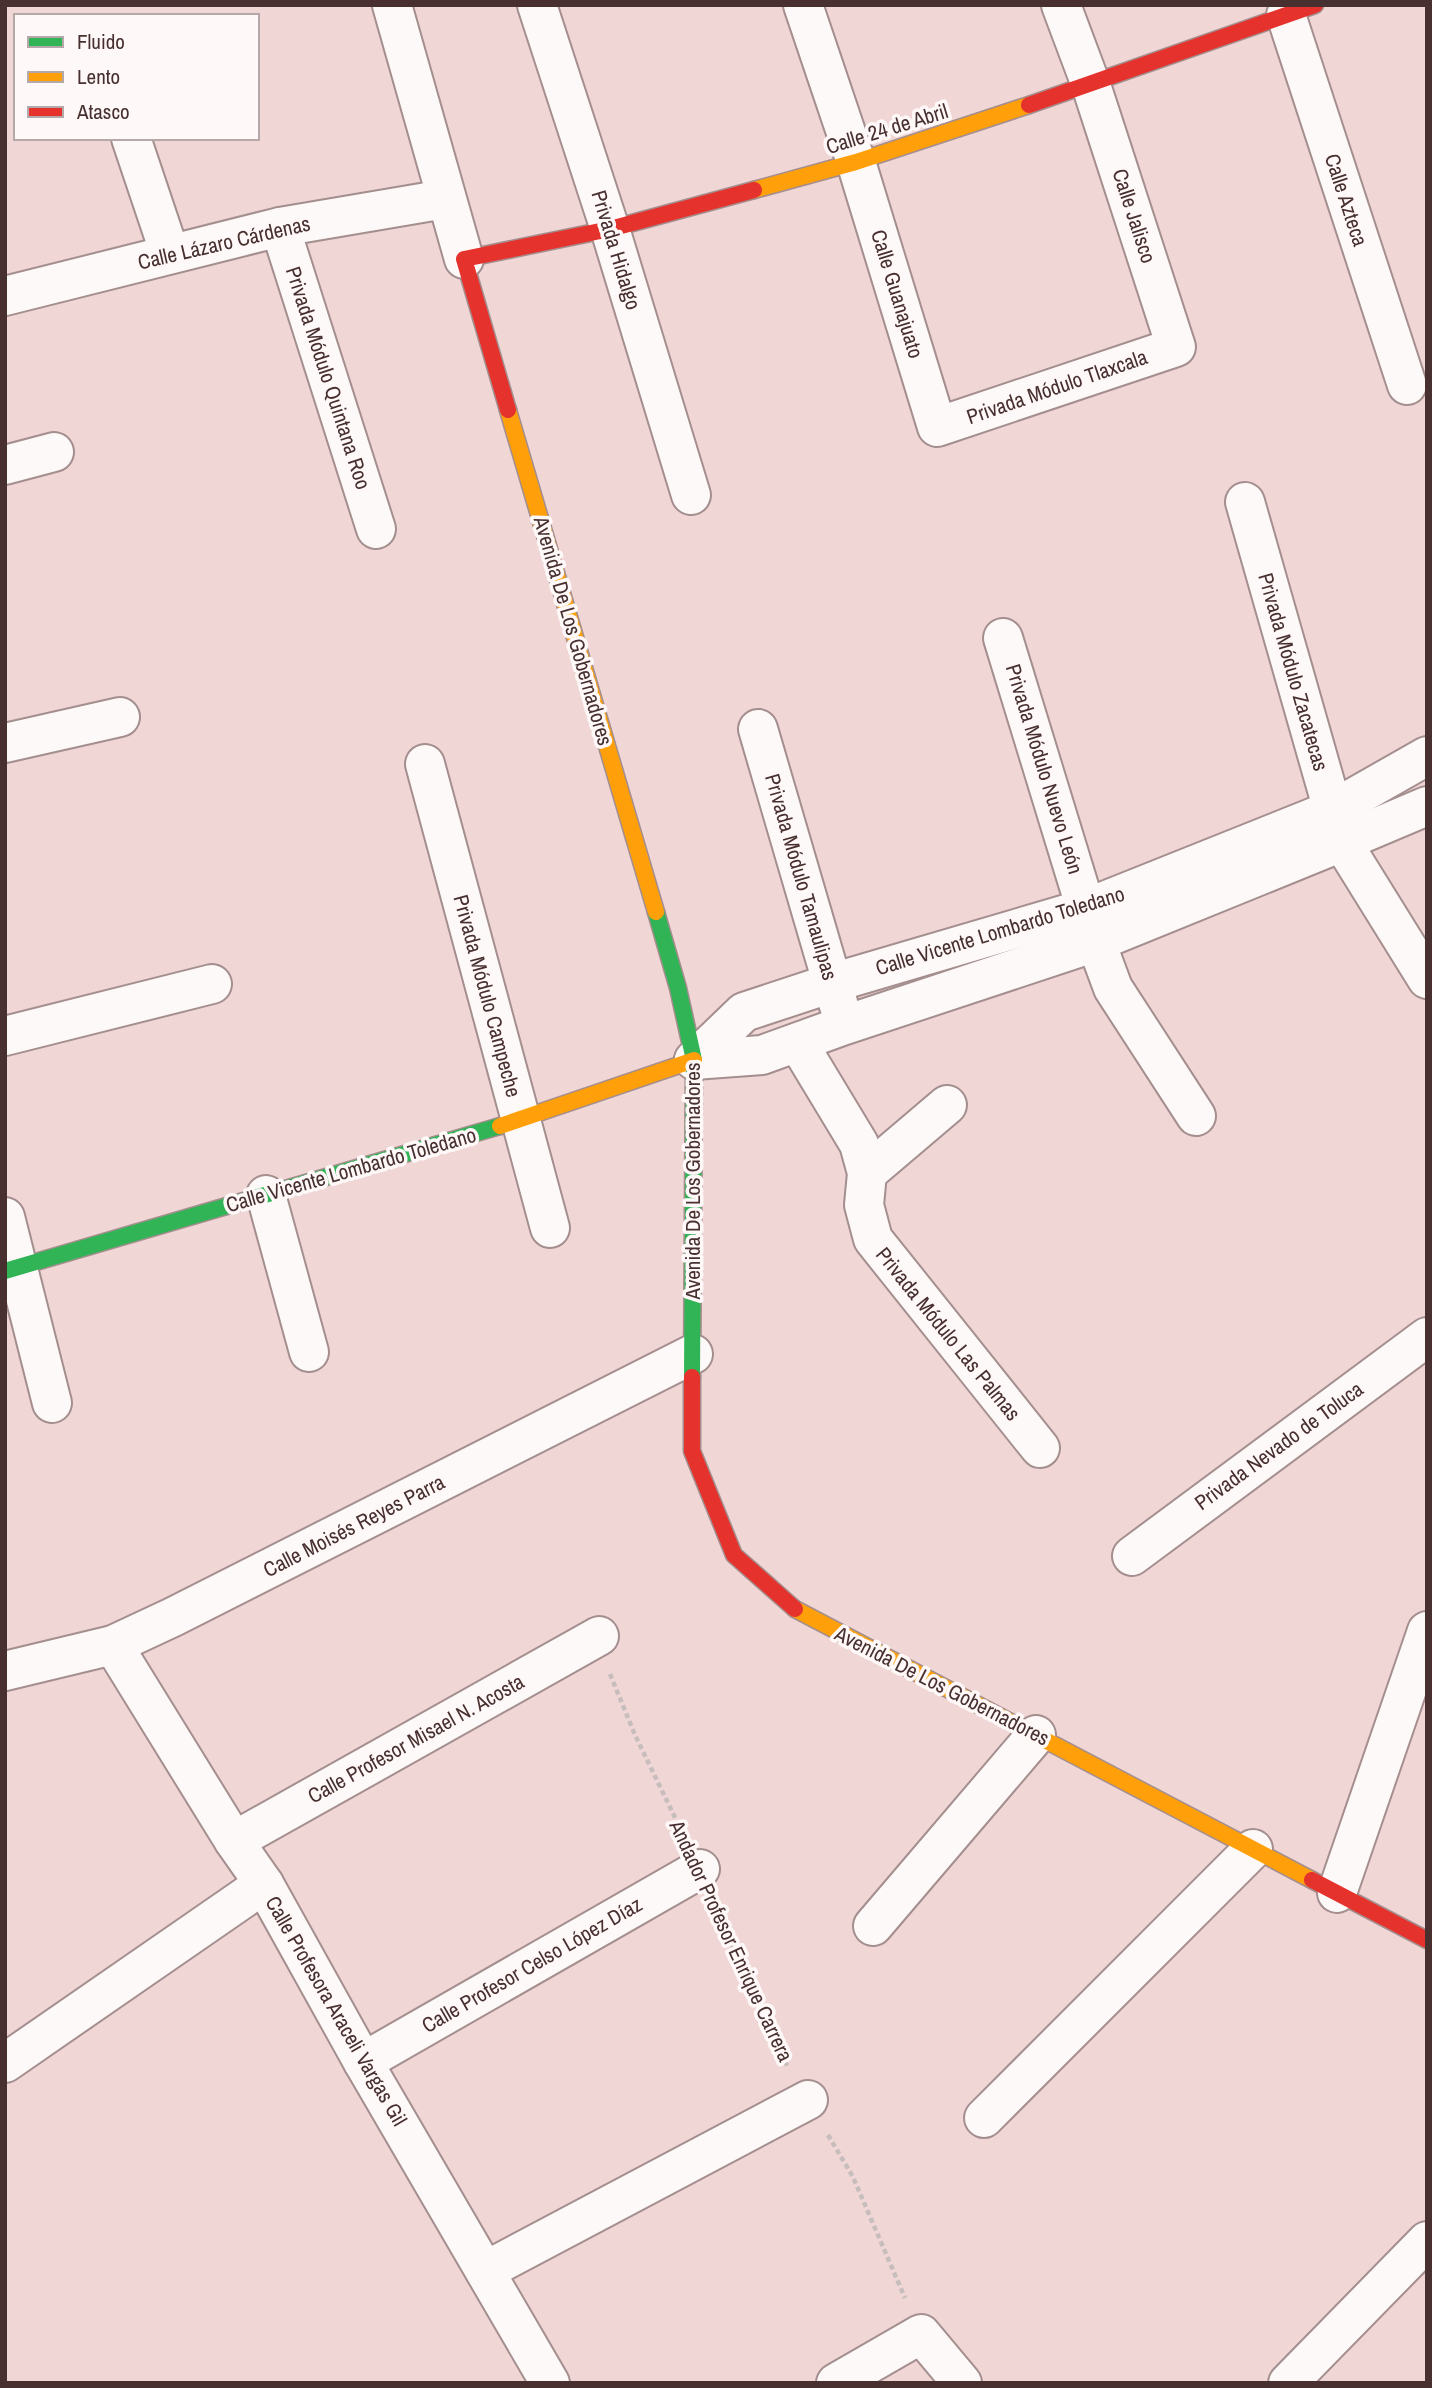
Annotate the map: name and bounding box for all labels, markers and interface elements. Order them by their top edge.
legend [14,14,259,140]
text: Fluido [77,27,125,56]
text: Lento [77,62,120,91]
street label: Calle 24 de Abril [822,96,952,161]
text: Atasco [76,97,130,126]
street label: Calle Azteca [1318,150,1375,250]
street label: Calle Jalisco [1106,165,1163,267]
street label: Privada Hidalgo [585,187,648,313]
street label: Calle Lázaro Cárdenas [135,209,313,276]
street label: Calle Guanajuato [864,226,931,362]
street label: Privada Módulo Quintana Roo [279,263,378,493]
street label: Privada Módulo Tlaxcala [963,342,1151,431]
street label: Avenida De Los Gobernadores [527,512,620,749]
street label: Privada Módulo Zacatecas [1251,569,1336,774]
street label: Privada Módulo Nuevo León [999,660,1090,877]
street label: Privada Módulo Tamaulipas [758,770,845,983]
street label: Calle Vicente Lombardo Toledano [872,879,1128,982]
street label: Privada Módulo Campeche [446,891,528,1100]
street label: Avenida De Los Gobernadores [678,1062,707,1301]
street label: Calle Vicente Lombardo Toledano [222,1120,479,1219]
street label: Privada Módulo Las Palmas [869,1241,1027,1426]
street label: Privada Nevado de Toluca [1189,1374,1369,1517]
street label: Calle Moisés Reyes Parra [258,1467,450,1584]
street label: Avenida De Los Gobernadores [829,1618,1054,1752]
street label: Calle Profesor Misael N. Acosta [302,1667,529,1810]
street label: Andador Profesor Enrique Carrera [662,1814,800,2067]
street label: Calle Profesor Celso López Díaz [416,1889,648,2040]
street label: Calle Profesora Araceli Vargas Gil [259,1890,414,2131]

